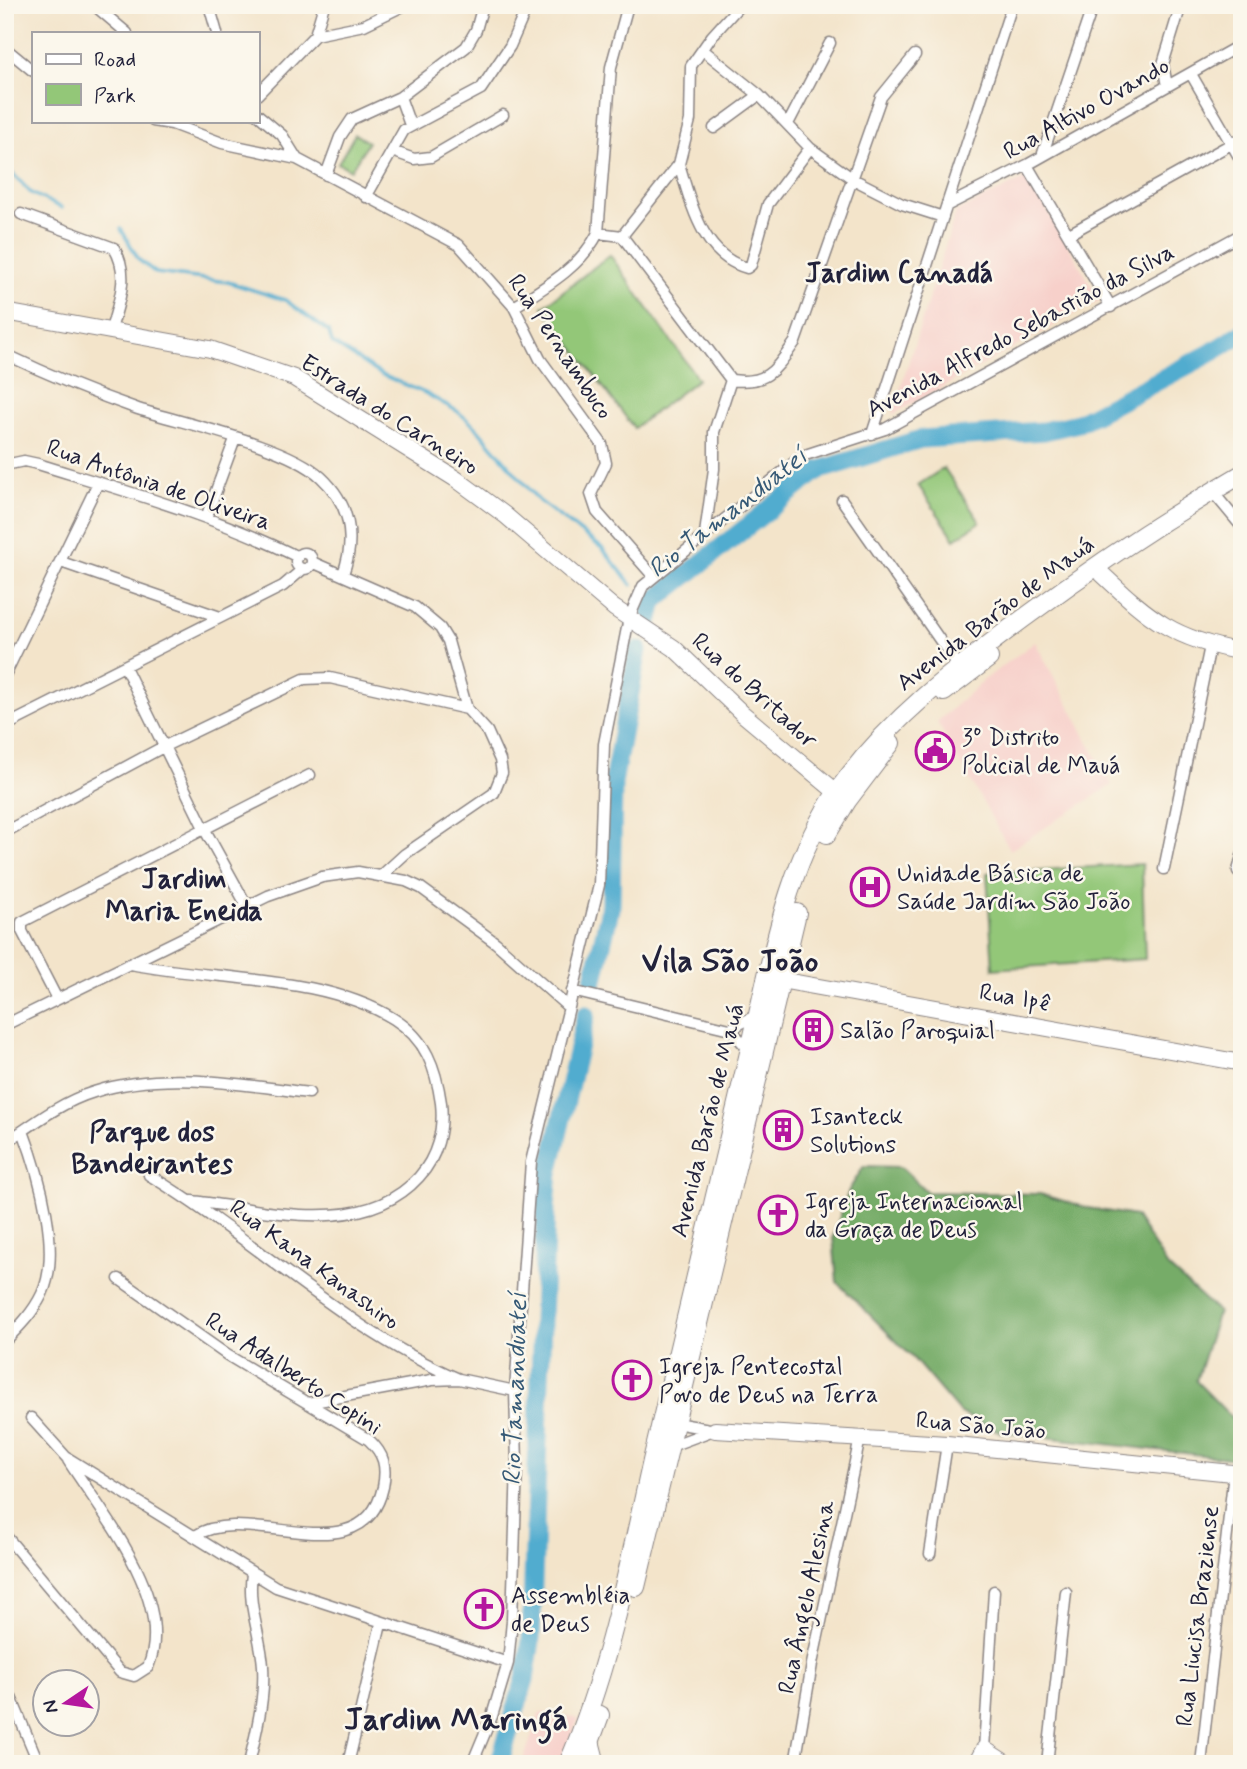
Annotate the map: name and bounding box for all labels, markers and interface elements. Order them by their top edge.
legend [32,32,259,122]
text: Road [94,46,136,74]
street label: Rua Altivo Ovando [998,51,1175,168]
text: Park [94,82,136,110]
street label: Avenida Alfredo Sebastião da Silva [862,237,1180,426]
district label: Jardim Canadá [805,256,993,293]
street label: Rua Pernambuco [500,268,620,425]
street label: Estrada do Carneiro [294,348,484,483]
street label: Rua Antônia de Oliveira [42,433,275,538]
water label: Rio Tamanduateí [642,439,817,586]
street label: Avenida Barão de Mauá [891,530,1101,699]
street label: Rua do Britador [685,626,824,756]
place label: 3º Distrito Policial de Mauá [962,723,1120,782]
public building icon: 3º Distrito Policial de Mauá [914,730,956,772]
place label: Unidade Básica de Saúde Jardim São João [897,859,1131,918]
district label: Jardim Maria Eneida [105,862,263,931]
hospital icon: Unidade Básica de Saúde Jardim São João [849,866,891,908]
district label: Vila São João [642,941,818,983]
street label: Rua Ipê [977,977,1053,1020]
street label: Avenida Barão de Mauá [664,1000,753,1241]
building icon: Salão Paroquial [792,1009,834,1051]
place label: Salão Paroquial [840,1016,995,1047]
place label: Isanteck Solutions [810,1102,903,1161]
building icon: Isanteck Solutions [762,1109,804,1151]
district label: Parque dos Bandeirantes [71,1115,234,1184]
place label: Igreja Internacional da Graça de Deus [805,1187,1023,1246]
street label: Rua Kana Kanashiro [223,1193,405,1337]
church icon: Igreja Internacional da Graça de Deus [757,1194,799,1236]
water label: Rio Tamanduateí [496,1289,536,1486]
street label: Rua Adalberto Copini [199,1306,387,1443]
place label: Igreja Pentecostal Povo de Deus na Terra [659,1352,878,1411]
church icon: Igreja Pentecostal Povo de Deus na Terra [611,1359,653,1401]
street label: Rua São João [915,1405,1047,1448]
street label: Rua Ângelo Alesina [772,1497,846,1698]
street label: Rua Liucisa Braziense [1170,1504,1227,1728]
place label: Assembléia de Deus [511,1581,630,1640]
church icon: Assembléia de Deus [463,1588,505,1630]
north arrow [32,1668,102,1738]
text: N [37,1698,65,1715]
district label: Jardim Maringá [344,1699,568,1745]

